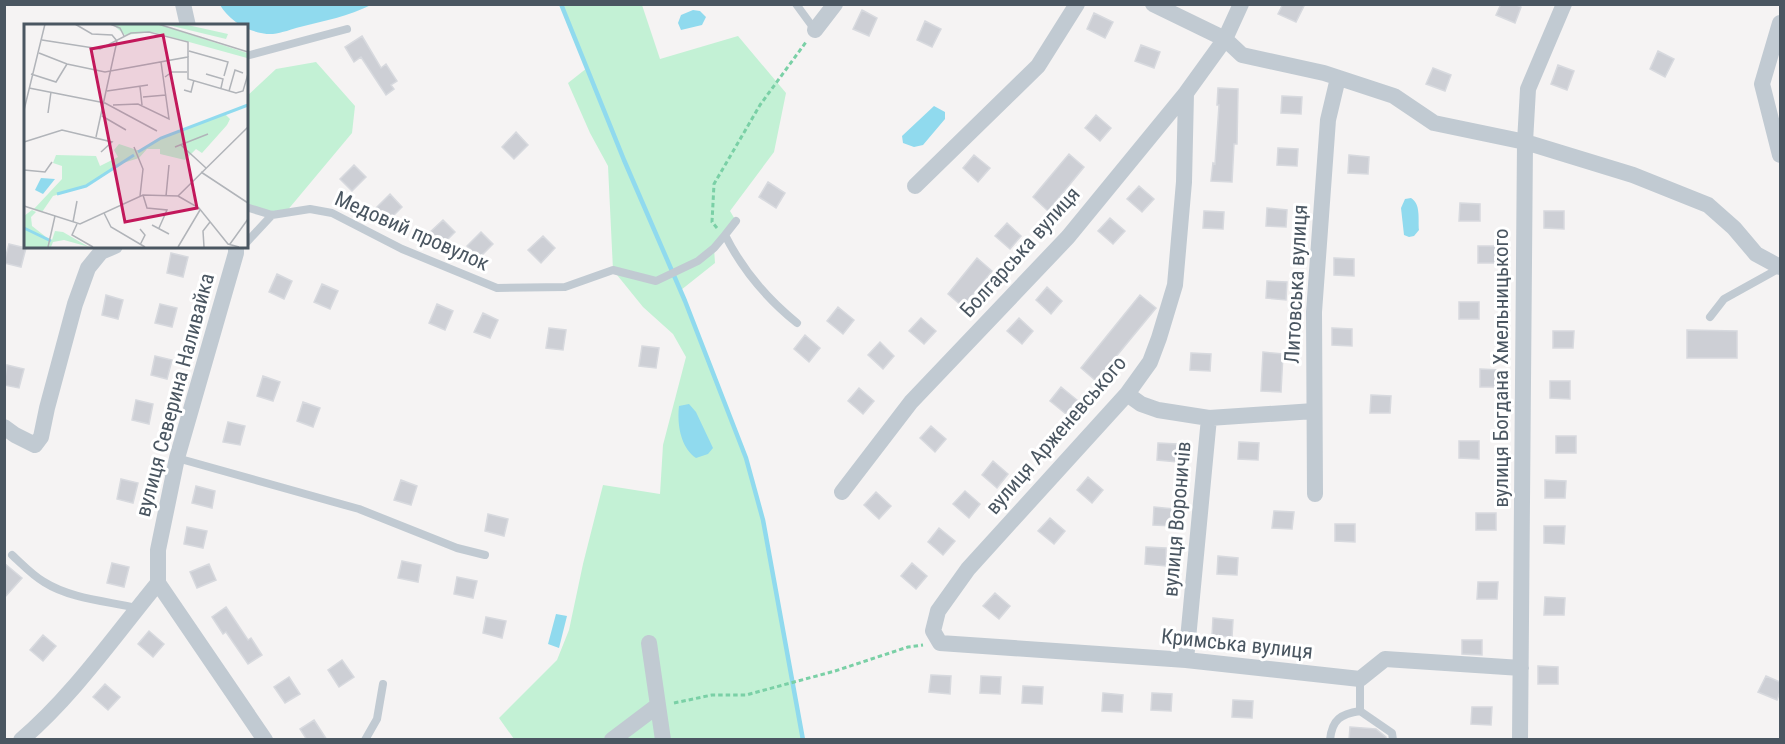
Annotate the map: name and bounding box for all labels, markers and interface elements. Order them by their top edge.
inset map [24,24,248,248]
street label: Болгарська вулиця [955,182,1085,322]
street label: Медовий провулок [331,186,493,276]
street label: Литовська вулиця [1280,204,1312,364]
street label: вулиця Богдана Хмельницького [1489,228,1513,508]
street label: вулиця Северина Наливайка [131,271,219,519]
street label: вулиця Арженевського [981,351,1131,519]
street label: вулиця Вороничів [1158,440,1196,598]
street label: Кримська вулиця [1160,624,1314,664]

